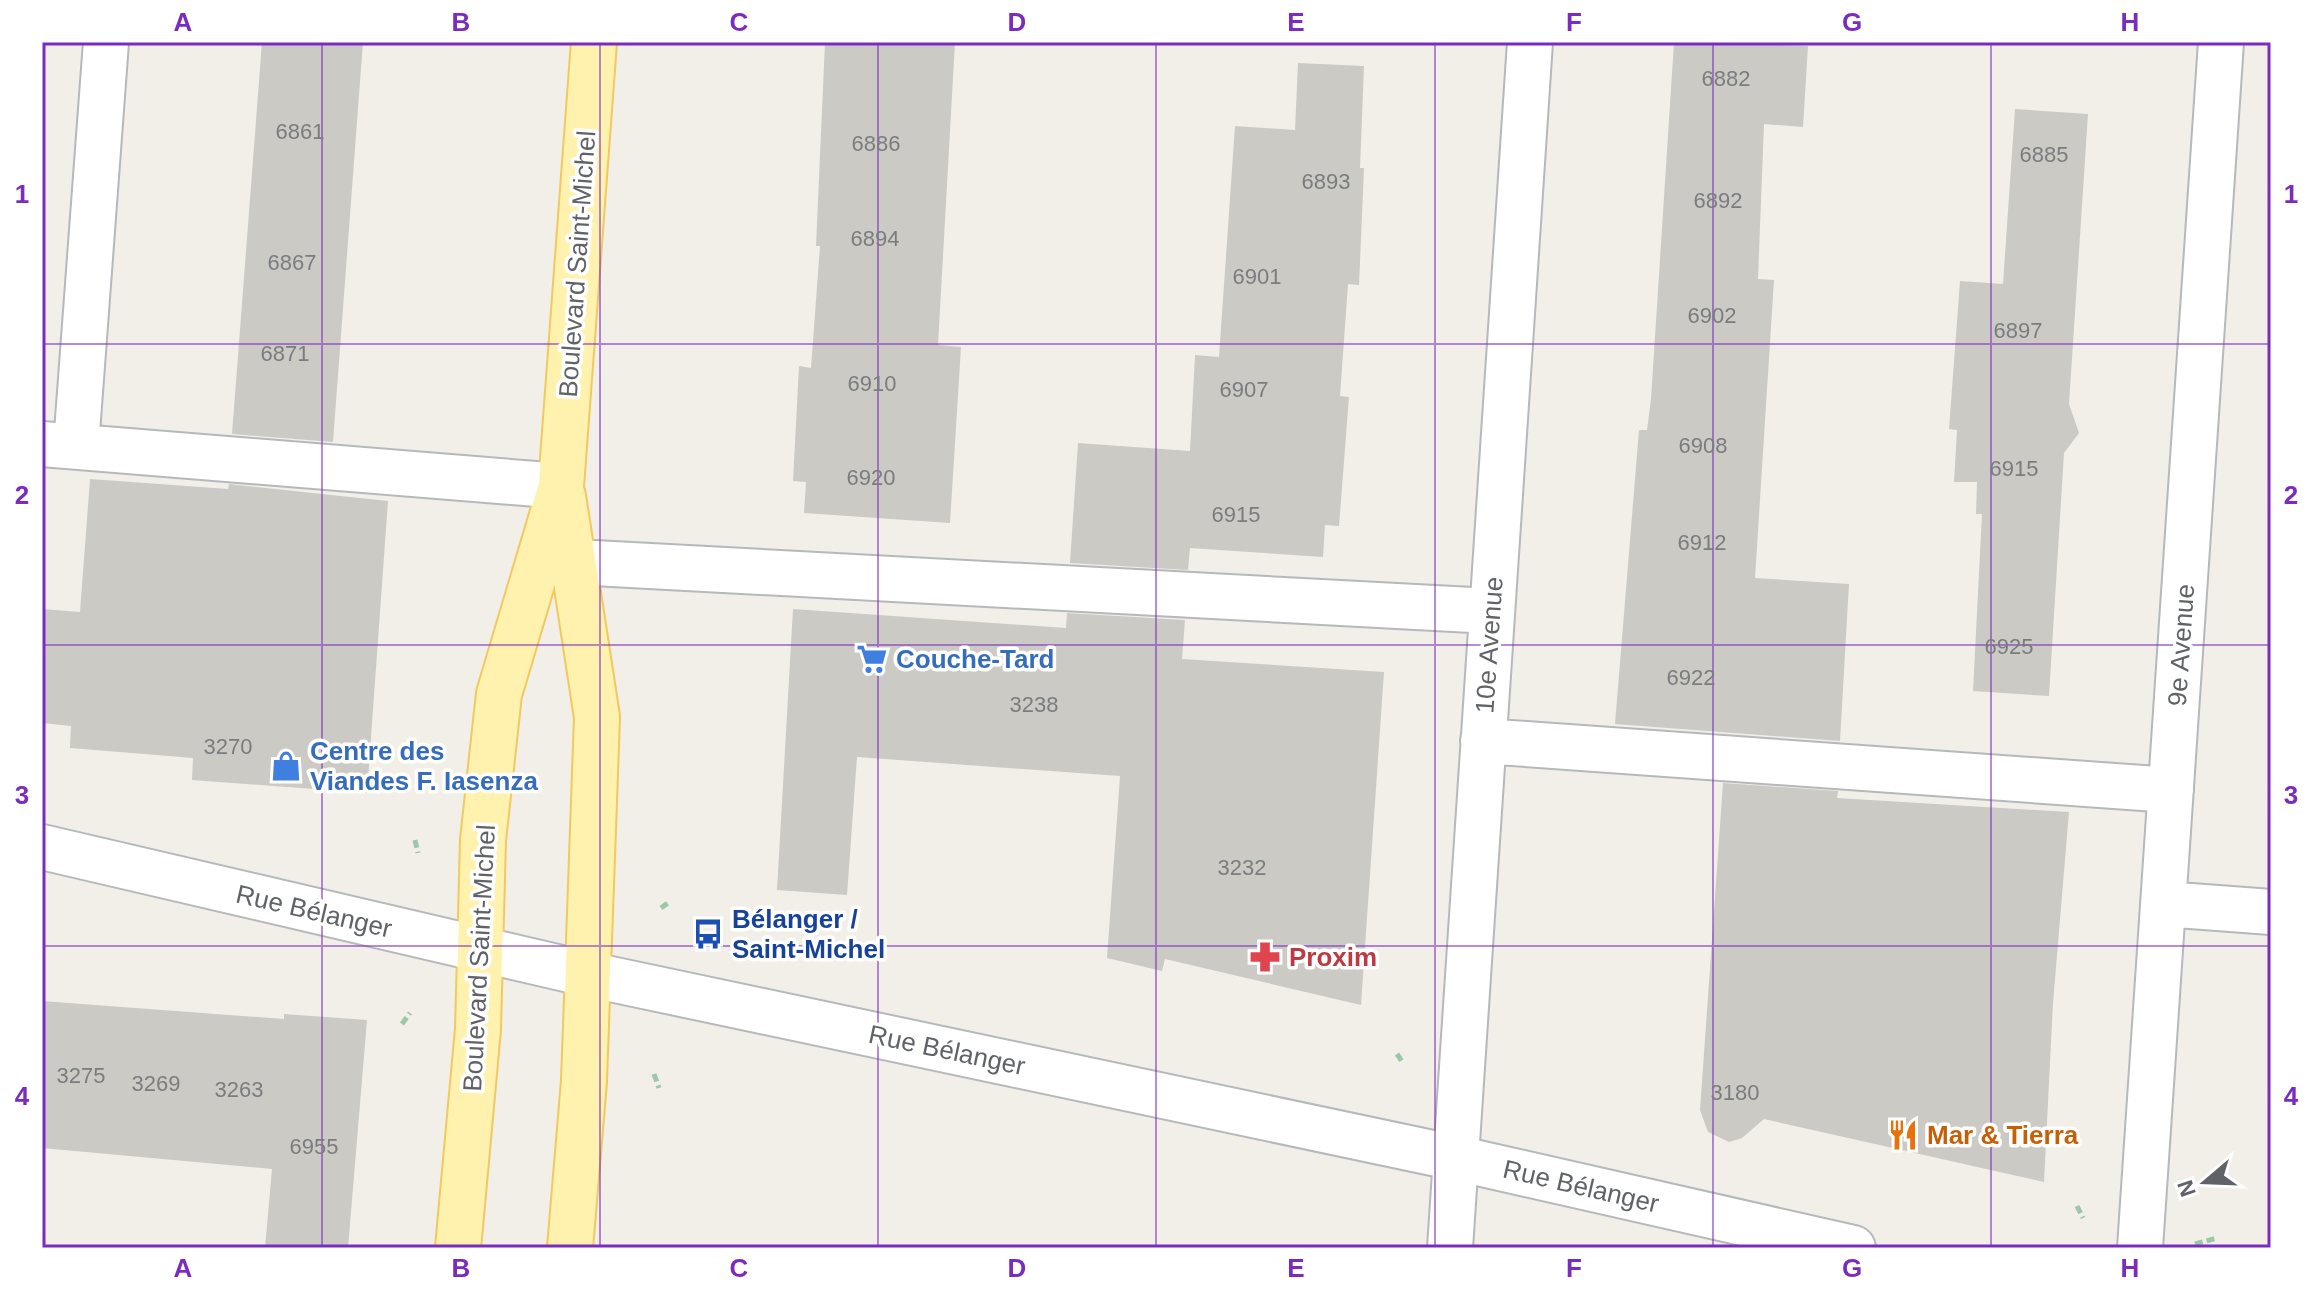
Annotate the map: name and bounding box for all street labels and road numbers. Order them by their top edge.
street label: Boulevard Saint-Michel [553,130,601,398]
street label: 10e Avenue [1469,576,1509,714]
street label: 9e Avenue [2162,583,2200,707]
street label: Boulevard Saint-Michel [457,824,501,1092]
street label: Rue Bélanger [233,879,395,944]
street label: Rue Bélanger [866,1019,1028,1081]
street label: Rue Bélanger [1500,1154,1662,1219]

